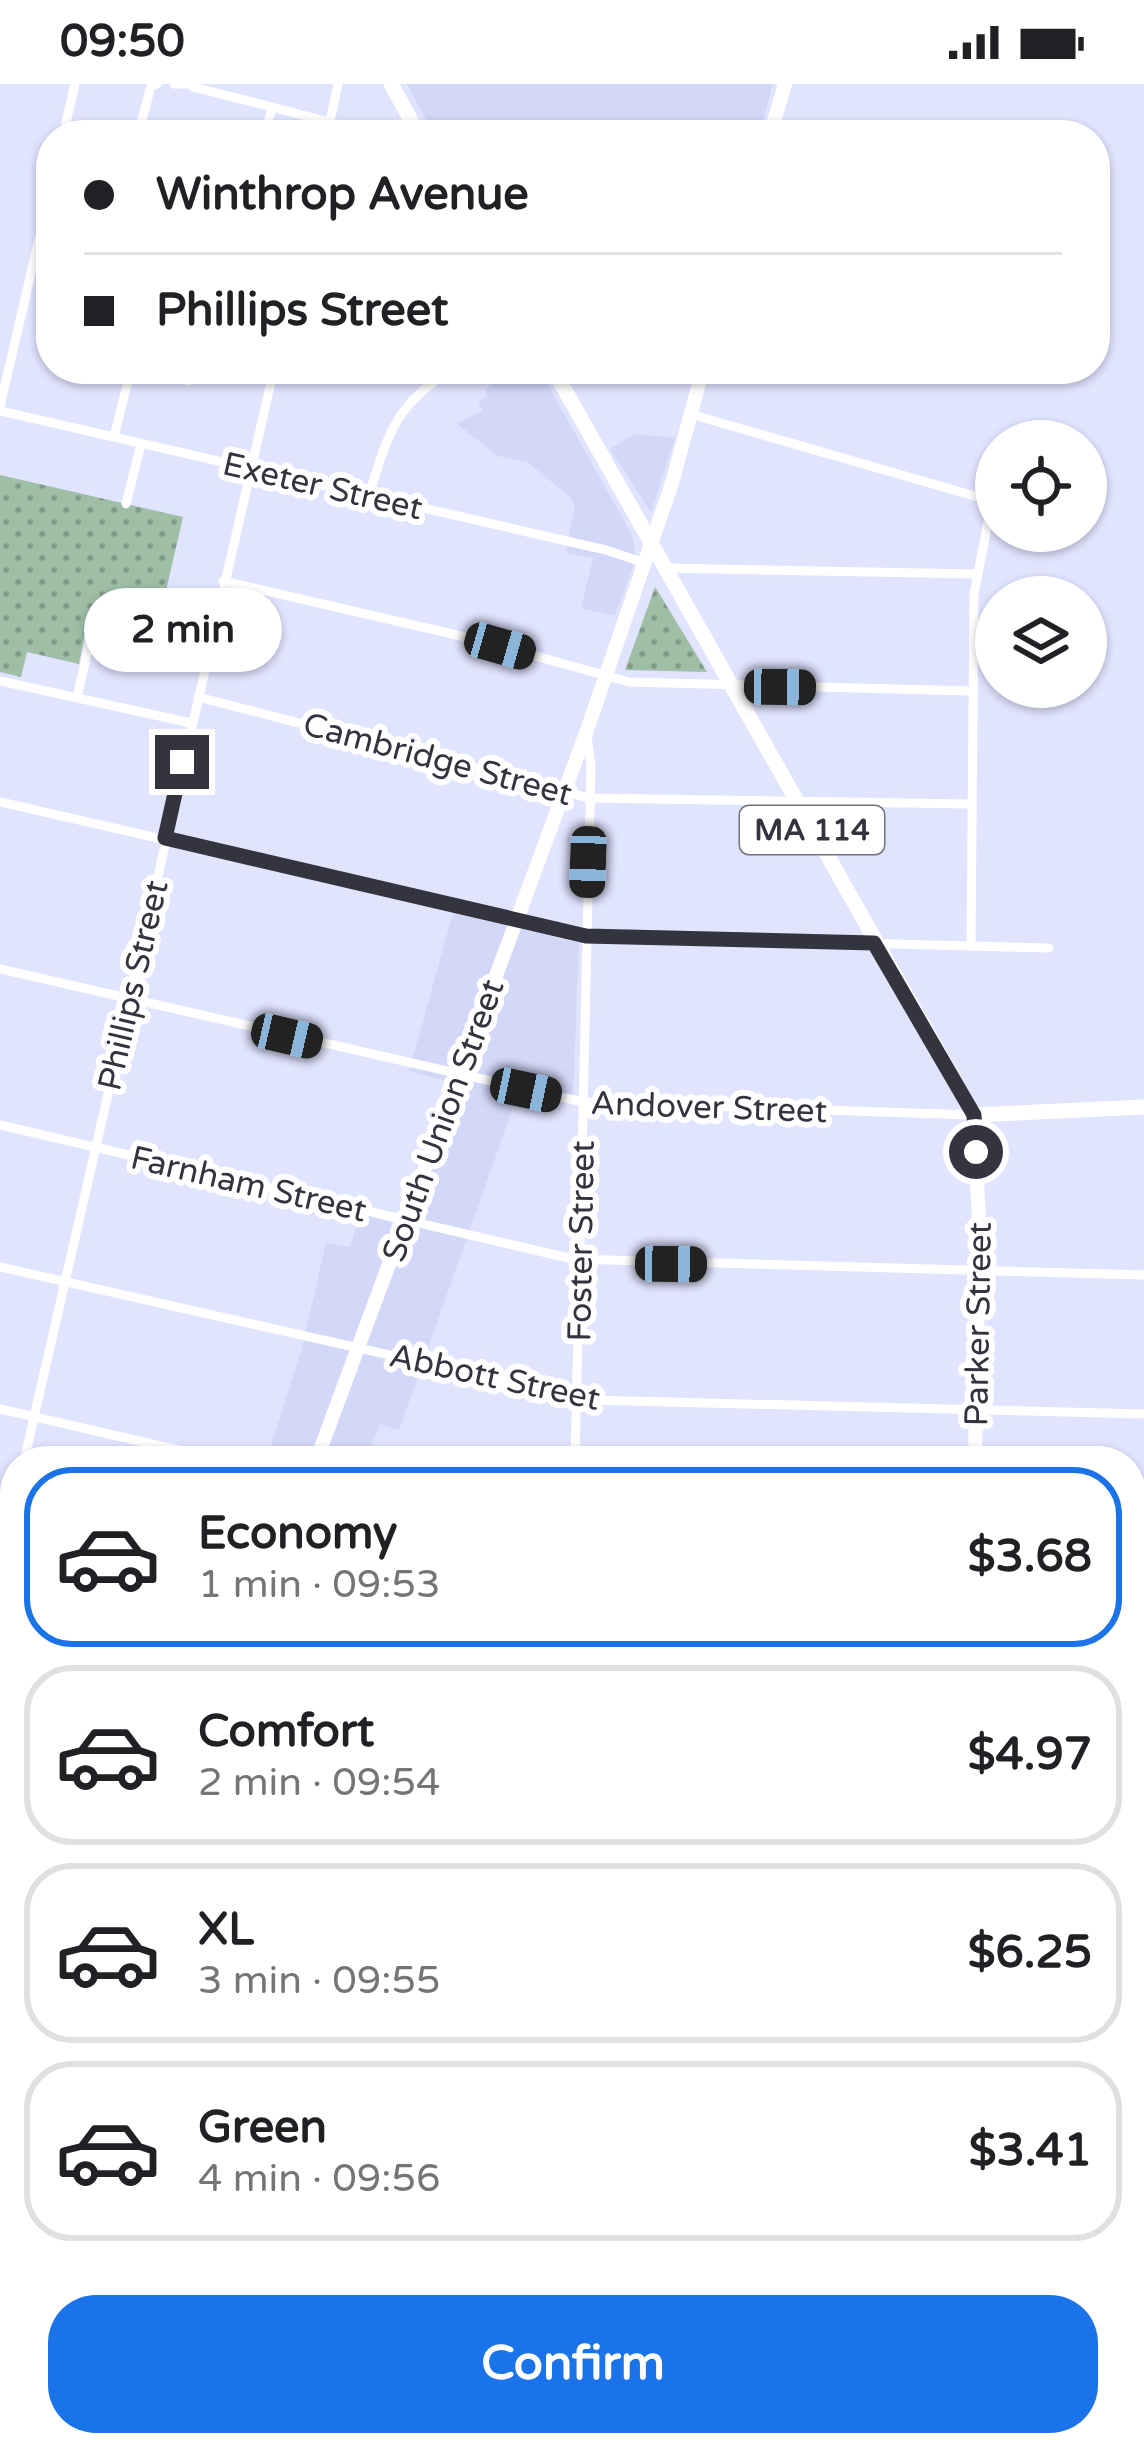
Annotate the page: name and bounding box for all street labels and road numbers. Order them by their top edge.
street label: Exeter Street [219,445,426,528]
street label: Cambridge Street [299,705,576,814]
road number: MA 114 [740,806,884,854]
street label: Phillips Street [90,876,177,1094]
street label: South Union Street [374,974,513,1267]
street label: Andover Street [590,1084,828,1131]
street label: Farnham Street [127,1138,370,1231]
street label: Foster Street [560,1140,603,1342]
street label: Parker Street [957,1221,1000,1427]
street label: Abbott Street [386,1336,603,1419]

